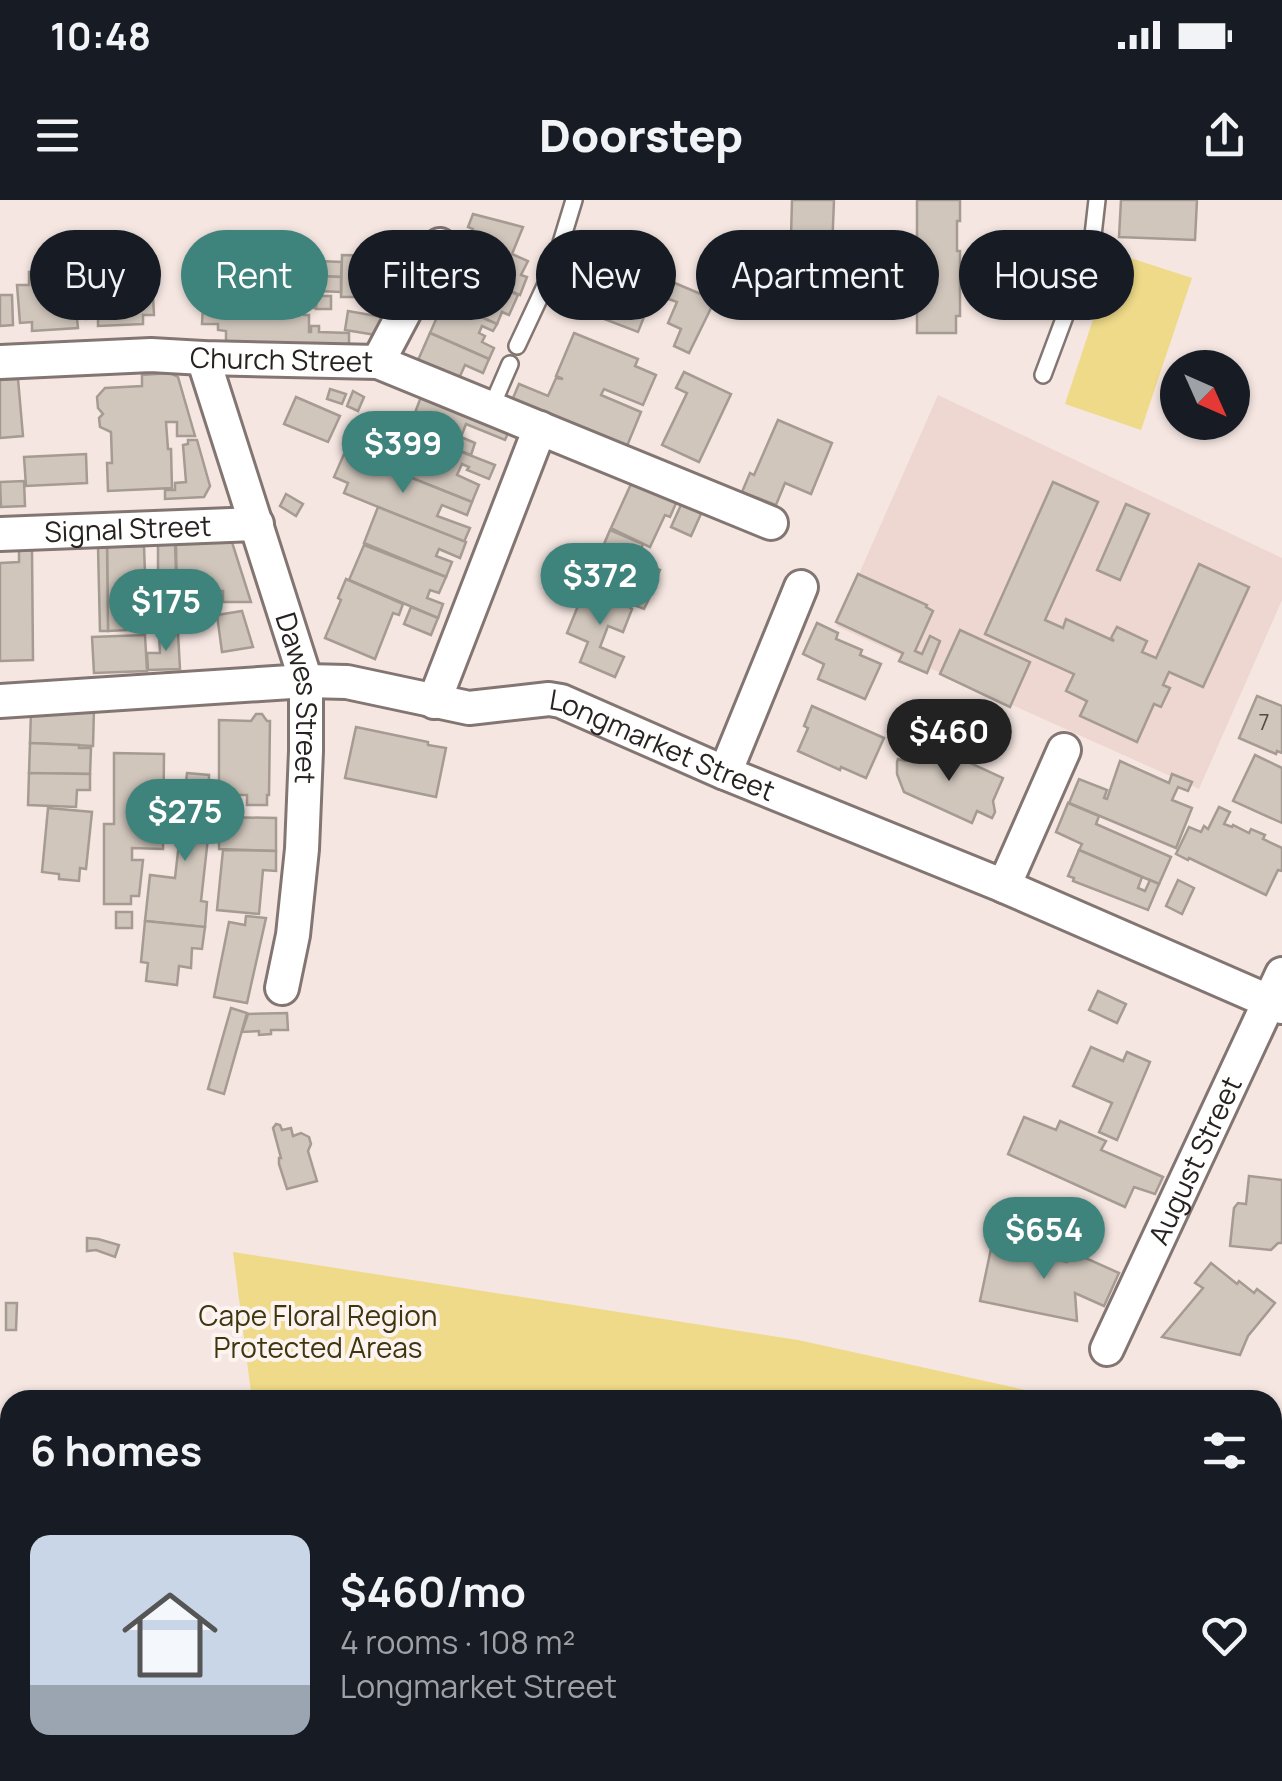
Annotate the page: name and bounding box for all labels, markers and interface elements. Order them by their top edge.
text: 10:48 [50,9,151,61]
text: Doorstep [539,104,743,166]
icon: menu [30,108,85,163]
icon: share [1197,108,1252,163]
chip: Buy [30,230,161,320]
chip: Rent [181,230,328,320]
chip: Filters [348,230,516,320]
chip: New [536,230,676,320]
chip: Apartment [696,230,939,320]
chip: House [959,230,1134,320]
street label: Church Street [189,337,374,380]
north arrow [1160,350,1250,440]
map controls [1160,350,1250,440]
pin: $399 [344,411,462,496]
text: $399 [364,421,442,465]
street label: Signal Street [44,506,212,550]
pin: $372 [541,543,659,628]
text: $372 [563,553,637,597]
pin: $175 [107,569,225,654]
text: $175 [131,579,201,623]
street label: Dawes Street [267,607,326,785]
street label: Longmarket Street [547,679,781,809]
pin: $460 [890,699,1008,784]
house number: 7 [1258,707,1270,737]
text: $460 [909,709,989,753]
pin: $275 [126,779,244,864]
text: $275 [148,789,222,833]
street label: August Street [1138,1070,1250,1250]
pin: $654 [985,1197,1103,1282]
text: $654 [1005,1207,1083,1251]
park label: Cape Floral Region Protected Areas [199,1296,437,1366]
text: 6 homes [30,1421,202,1479]
icon: filters [1197,1423,1252,1478]
text: $460/mo [340,1562,526,1620]
icon: home [110,1575,230,1695]
icon: heart [1197,1608,1252,1663]
text: 4 rooms · 108 m² [340,1620,575,1664]
text: Longmarket Street [340,1664,617,1708]

